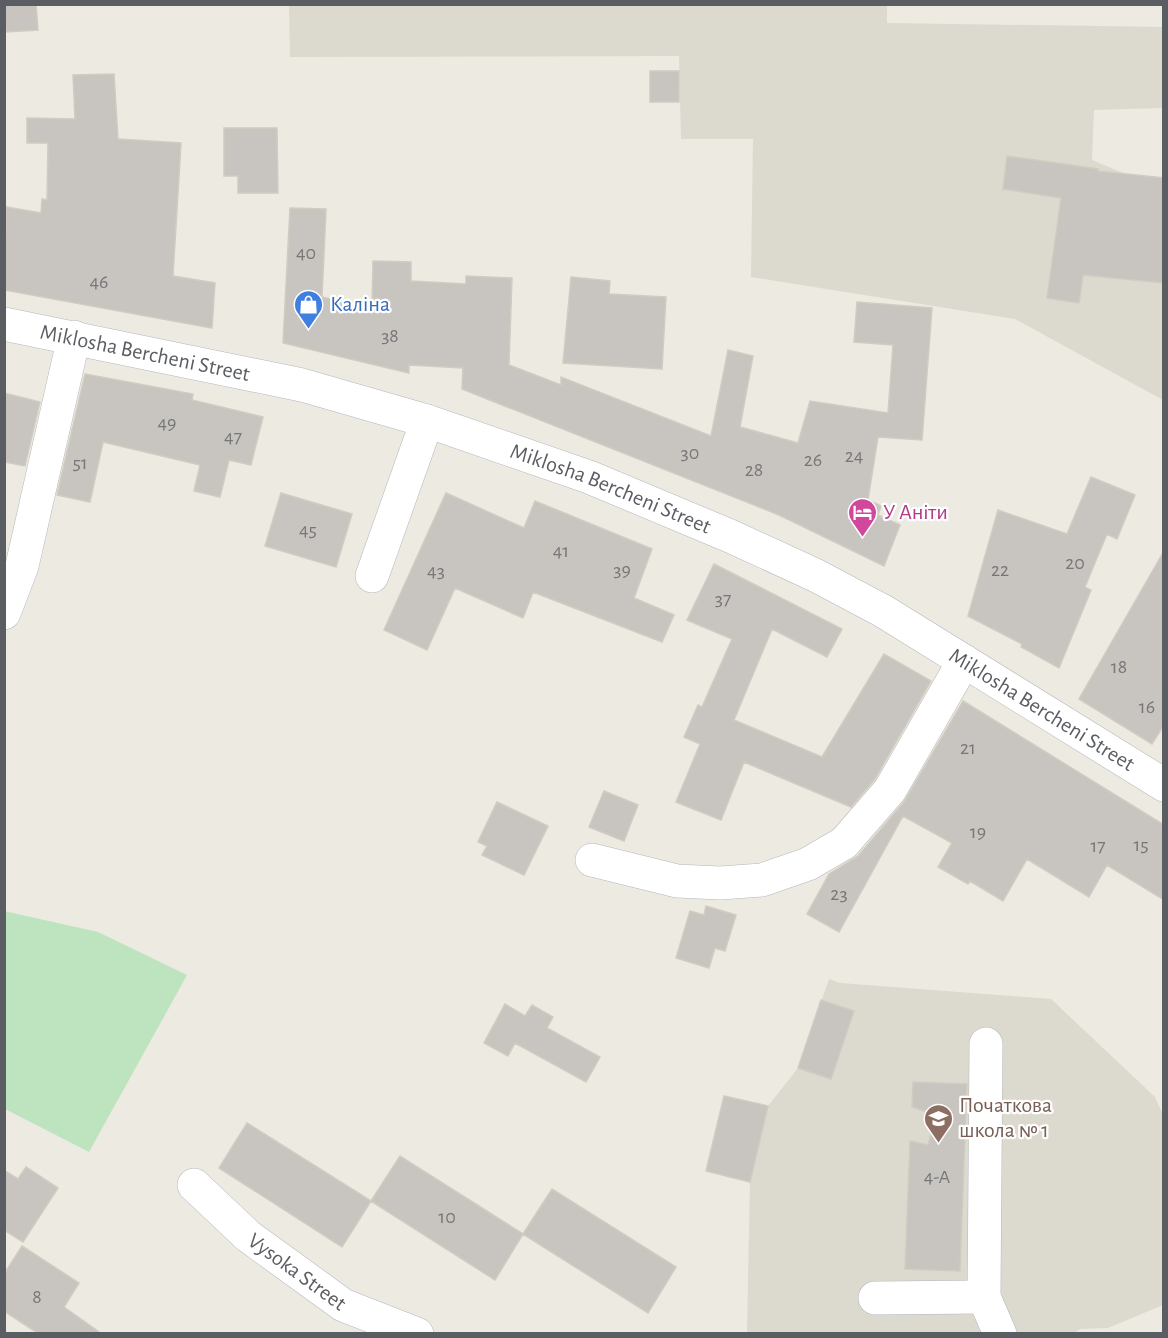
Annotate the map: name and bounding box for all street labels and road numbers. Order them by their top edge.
street label: Miklosha Bercheni Street [38,321,252,385]
street label: Miklosha Bercheni Street [507,440,714,538]
street label: Miklosha Bercheni Street [945,644,1139,775]
street label: Vysoka Street [244,1229,350,1315]

